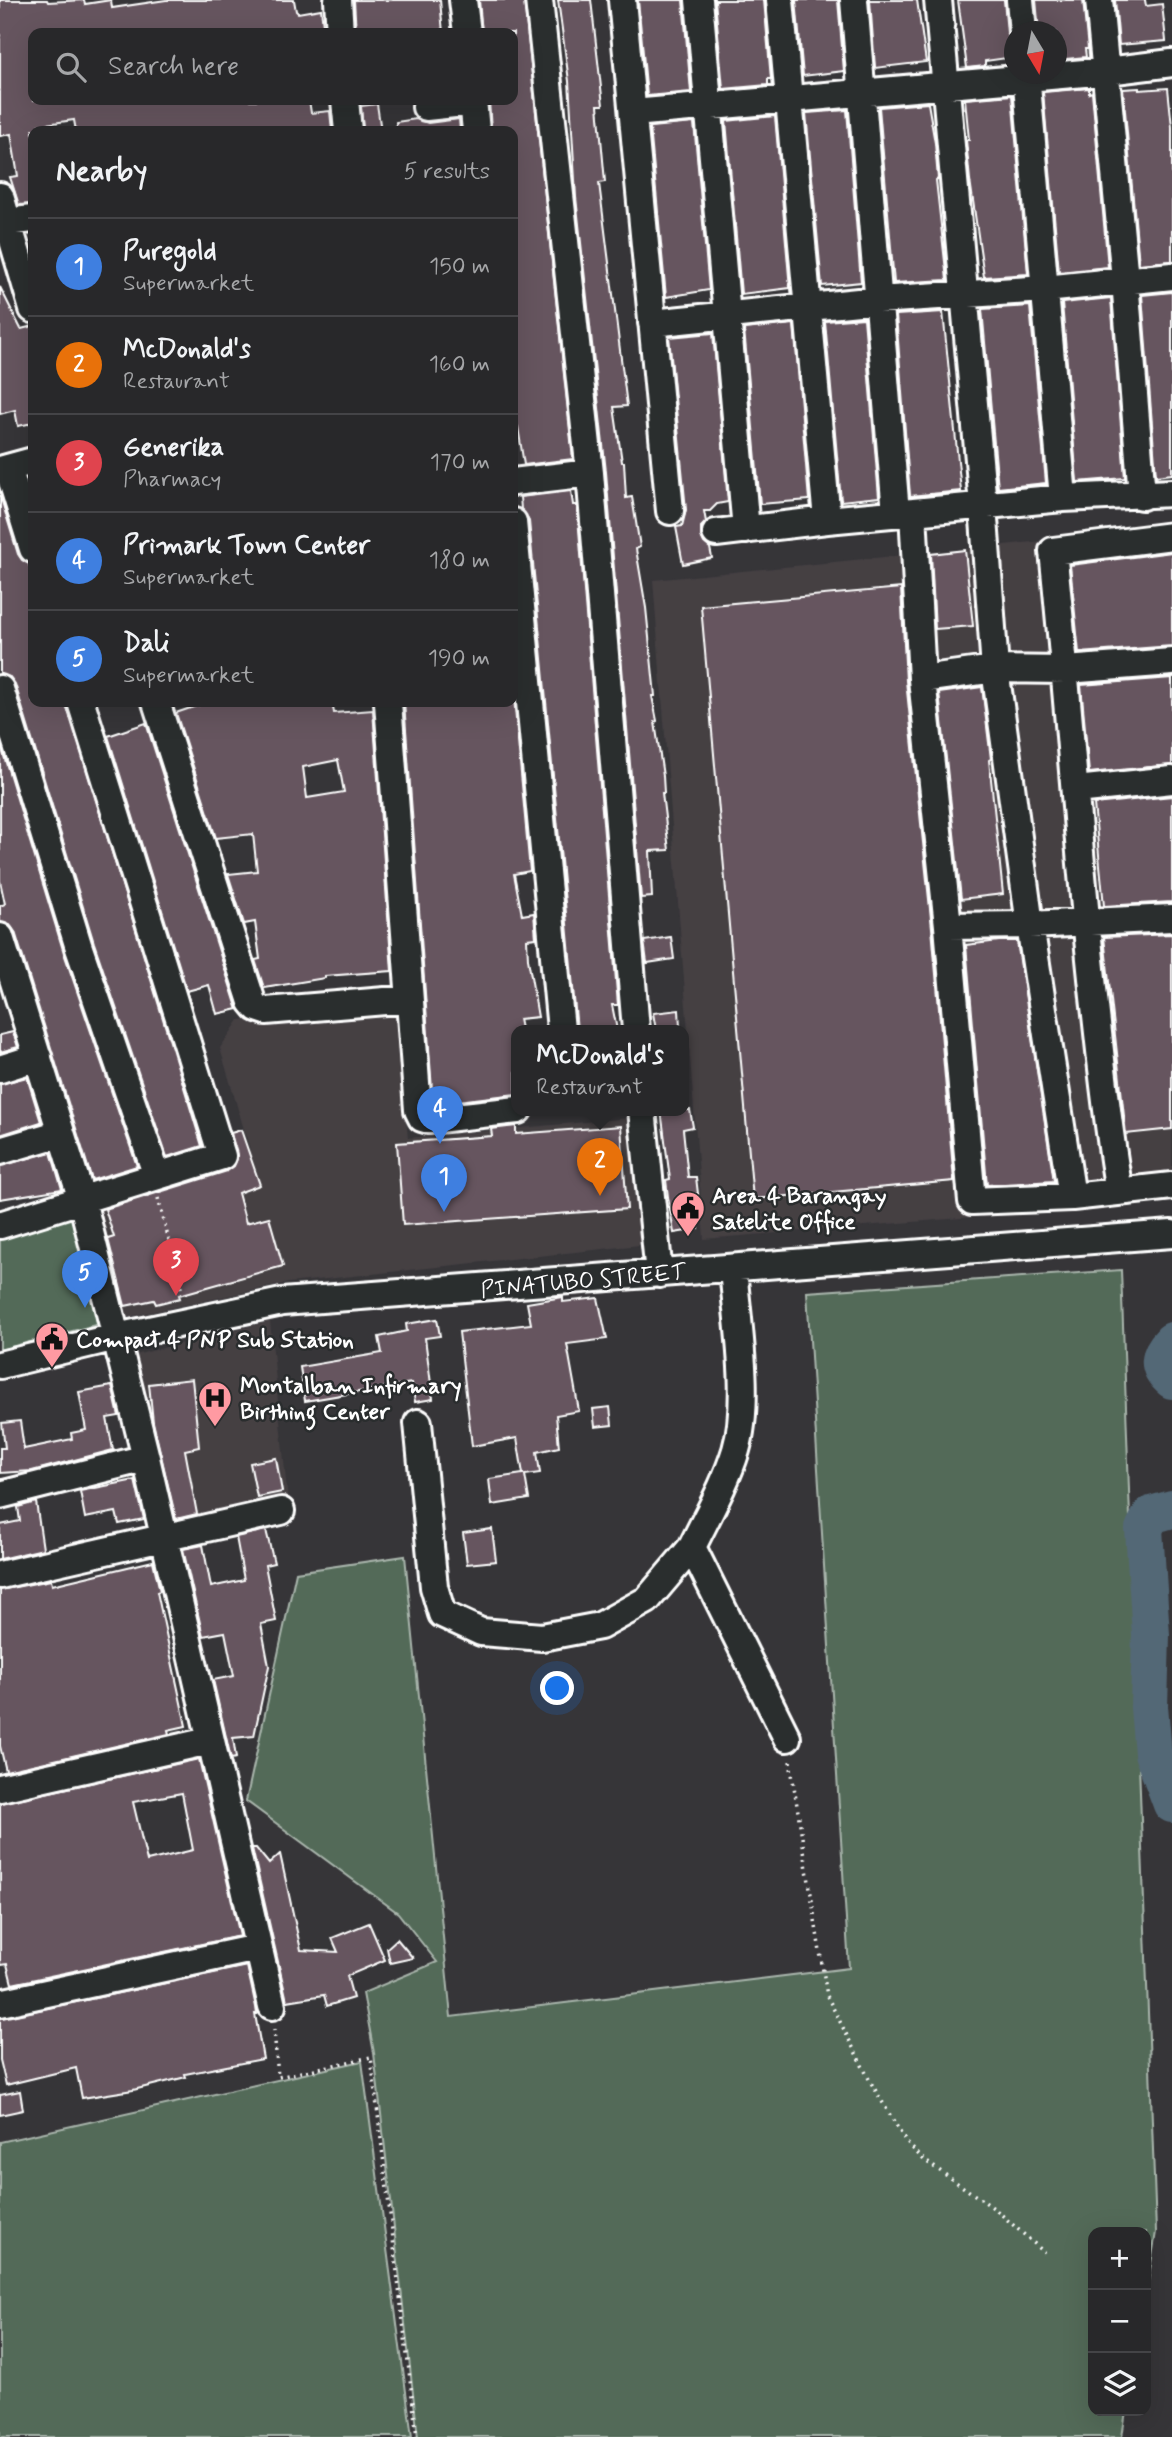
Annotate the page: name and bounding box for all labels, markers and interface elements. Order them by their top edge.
north arrow [1004,21,1067,84]
search box [28,28,518,105]
icon: search [52,48,90,86]
text: Search here [108,50,239,84]
text: Nearby [56,152,147,191]
text: 5 results [404,157,490,187]
text: Puregold [123,235,217,269]
text: 1 [74,252,84,282]
text: 150 m [429,252,490,282]
text: Supermarket [123,269,254,299]
text: McDonald's [123,333,251,367]
text: 2 [73,350,85,380]
text: 160 m [429,350,490,380]
text: Restaurant [123,367,230,397]
text: Generika [123,431,224,465]
text: 3 [74,448,84,478]
text: 170 m [430,448,490,478]
text: Pharmacy [123,465,221,495]
text: Primark Town Center [123,529,370,563]
text: 4 [72,546,86,576]
text: 180 m [429,546,490,576]
text: Supermarket [123,563,254,593]
text: Dali [123,627,169,661]
text: 5 [72,644,86,674]
text: 190 m [428,644,490,674]
text: Supermarket [123,661,254,691]
popup [511,1025,689,1116]
text: McDonald's [536,1039,664,1073]
text: Restaurant [536,1073,643,1103]
pin: 4 [417,1086,463,1144]
pin: 2 [577,1138,623,1196]
pin: 1 [421,1154,467,1212]
place label: Area 4 Barangay Satelite Office [712,1182,887,1238]
public building icon: Area 4 Barangay Satelite Office [669,1189,707,1238]
pin: 3 [153,1238,199,1296]
pin: 5 [62,1250,108,1308]
street label: PINATUBO STREET [479,1258,688,1306]
public building icon: Compact 4 PNP Sub Station [33,1320,71,1369]
place label: Compact 4 PNP Sub Station [76,1326,354,1356]
place label: Montalban Infirmary Birthing Center [240,1372,462,1431]
hospital icon: Montalban Infirmary Birthing Center [196,1379,234,1428]
your location [540,1671,574,1705]
map controls [1088,2227,1151,2416]
button: + [1088,2227,1151,2290]
button: − [1088,2290,1151,2353]
button: layers [1088,2353,1151,2416]

